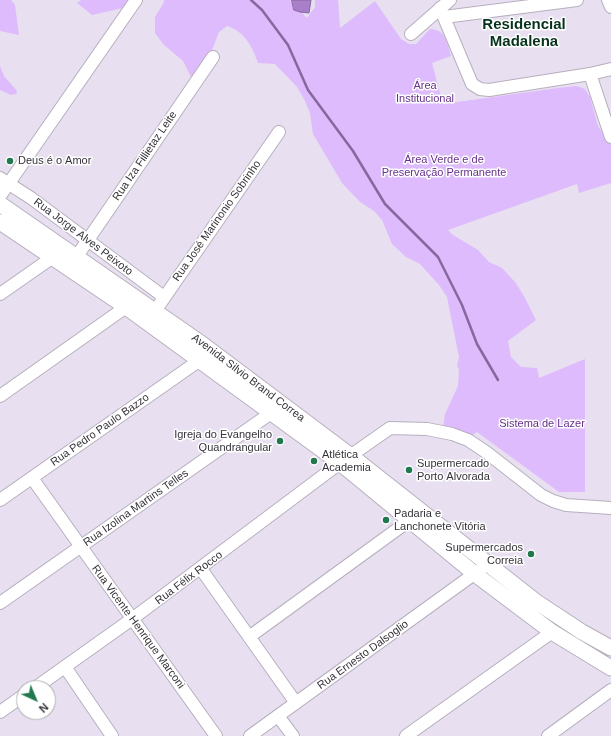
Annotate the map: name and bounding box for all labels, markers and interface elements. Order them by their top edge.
district label: Residencial Madalena [482,16,566,51]
park label: Área Institucional [396,79,454,105]
street label: Rua Iza Fillietaz Leite [110,109,180,203]
park label: Área Verde e de Preservação Permanente [382,153,506,179]
place label: Deus é o Amor [18,154,91,168]
marker: Deus é o Amor [5,156,15,166]
street label: Rua José Marinonio Sobrinho [170,158,264,284]
street label: Rua Jorge Alves Peixoto [31,195,135,279]
street label: Avenida Silvio Brand Correa [189,331,307,425]
street label: Rua Pedro Paulo Bazzo [48,391,152,469]
park label: Sistema de Lazer [499,417,585,431]
place label: Igreja do Evangelho Quandrangular [174,428,272,454]
marker: Igreja do Evangelho Quandrangular [275,436,285,446]
place label: Atlética Academia [322,448,371,474]
marker: Atlética Academia [309,456,319,466]
place label: Supermercado Porto Alvorada [417,457,490,483]
marker: Supermercado Porto Alvorada [404,465,414,475]
street label: Rua Izolina Martins Telles [81,467,191,549]
place label: Padaria e Lanchonete Vitória [394,507,486,533]
marker: Padaria e Lanchonete Vitória [381,515,391,525]
place label: Supermercados Correia [445,541,523,567]
street label: Rua Félix Rocco [153,548,225,608]
marker: Supermercados Correia [526,549,536,559]
street label: Rua Vicente Henrique Marconi [89,563,187,691]
street label: Rua Ernesto Dalsoglio [315,617,411,693]
north arrow [16,680,56,720]
text: N [37,701,51,715]

